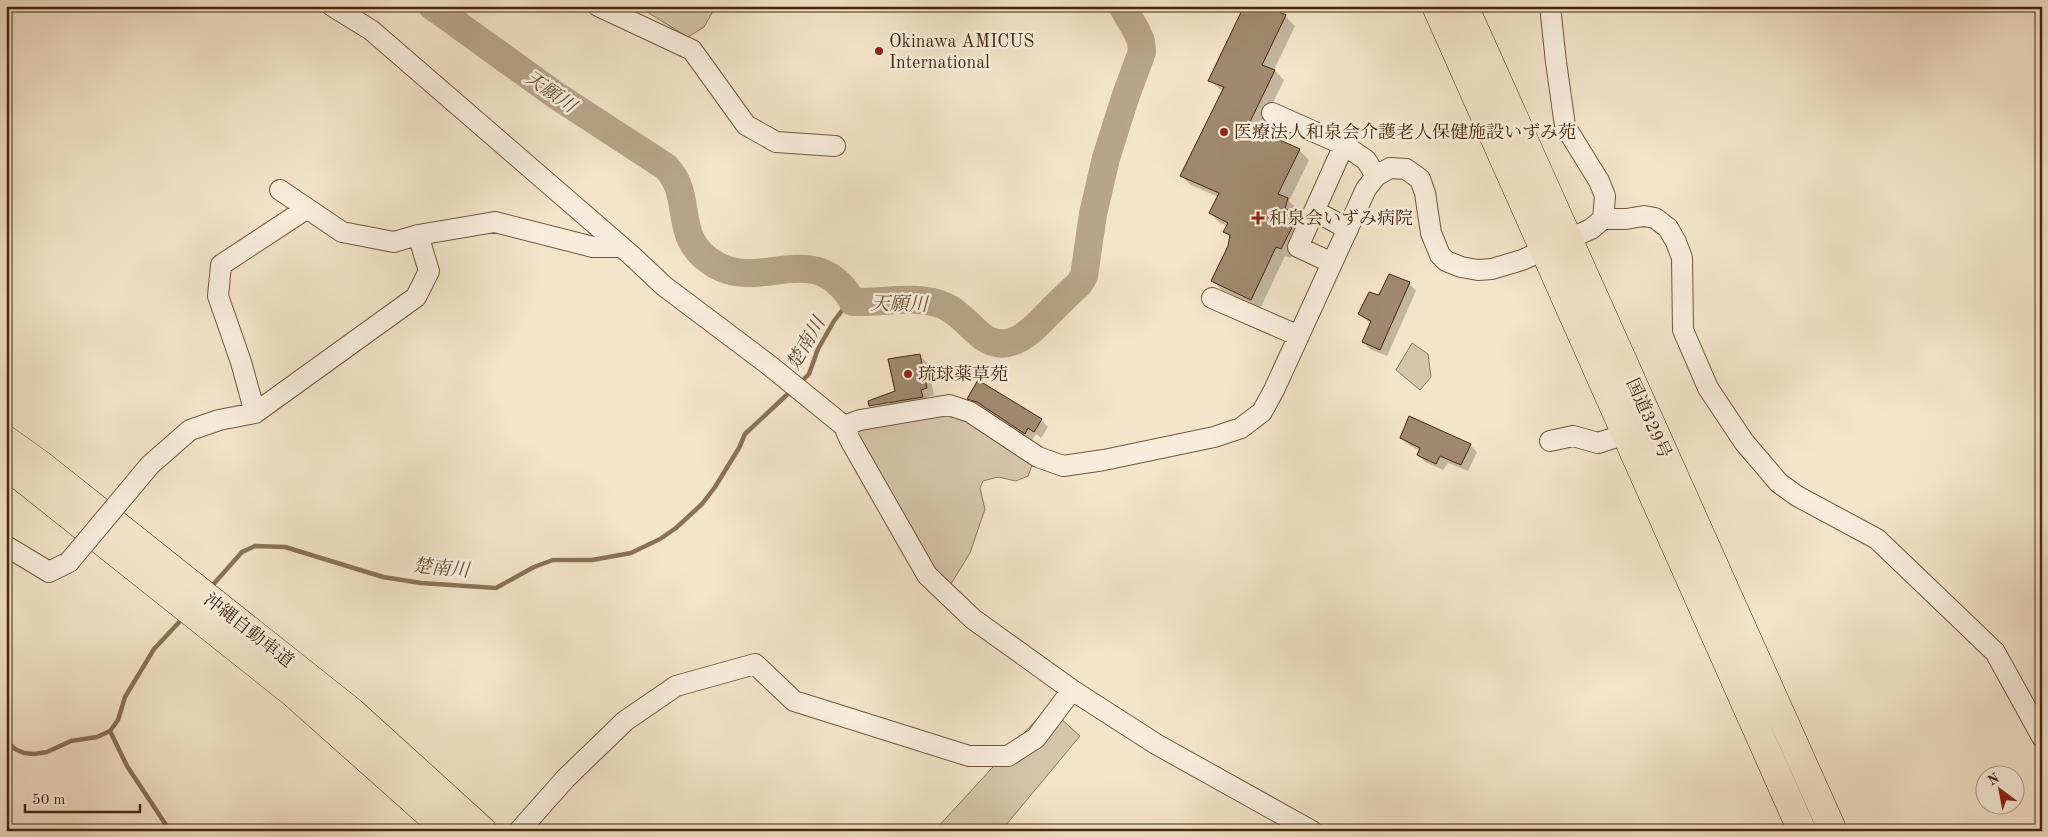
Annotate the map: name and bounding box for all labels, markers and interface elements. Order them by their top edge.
place label: Okinawa AMICUS International [889,33,1035,72]
marker: Okinawa AMICUS International [873,45,885,57]
water label: 天願川 [521,67,581,118]
place label: 医療法人和泉会介護老人保健施設いずみ苑 [1234,122,1576,142]
marker: 医療法人和泉会介護老人保健施設いずみ苑 [1218,126,1230,138]
place label: 和泉会いずみ病院 [1269,208,1413,228]
marker: 和泉会いずみ病院 [1251,211,1265,225]
water label: 天願川 [870,294,930,316]
water label: 楚南川 [783,312,831,374]
place label: 琉球薬草苑 [918,364,1008,384]
marker: 琉球薬草苑 [902,368,914,380]
street label: 国道329号 [1623,375,1675,461]
water label: 楚南川 [412,556,472,582]
street label: 沖縄自動車道 [200,589,298,671]
north arrow [1976,764,2026,814]
text: N [1985,771,2002,789]
scale bar [25,782,140,814]
text: 50 m [32,793,66,808]

